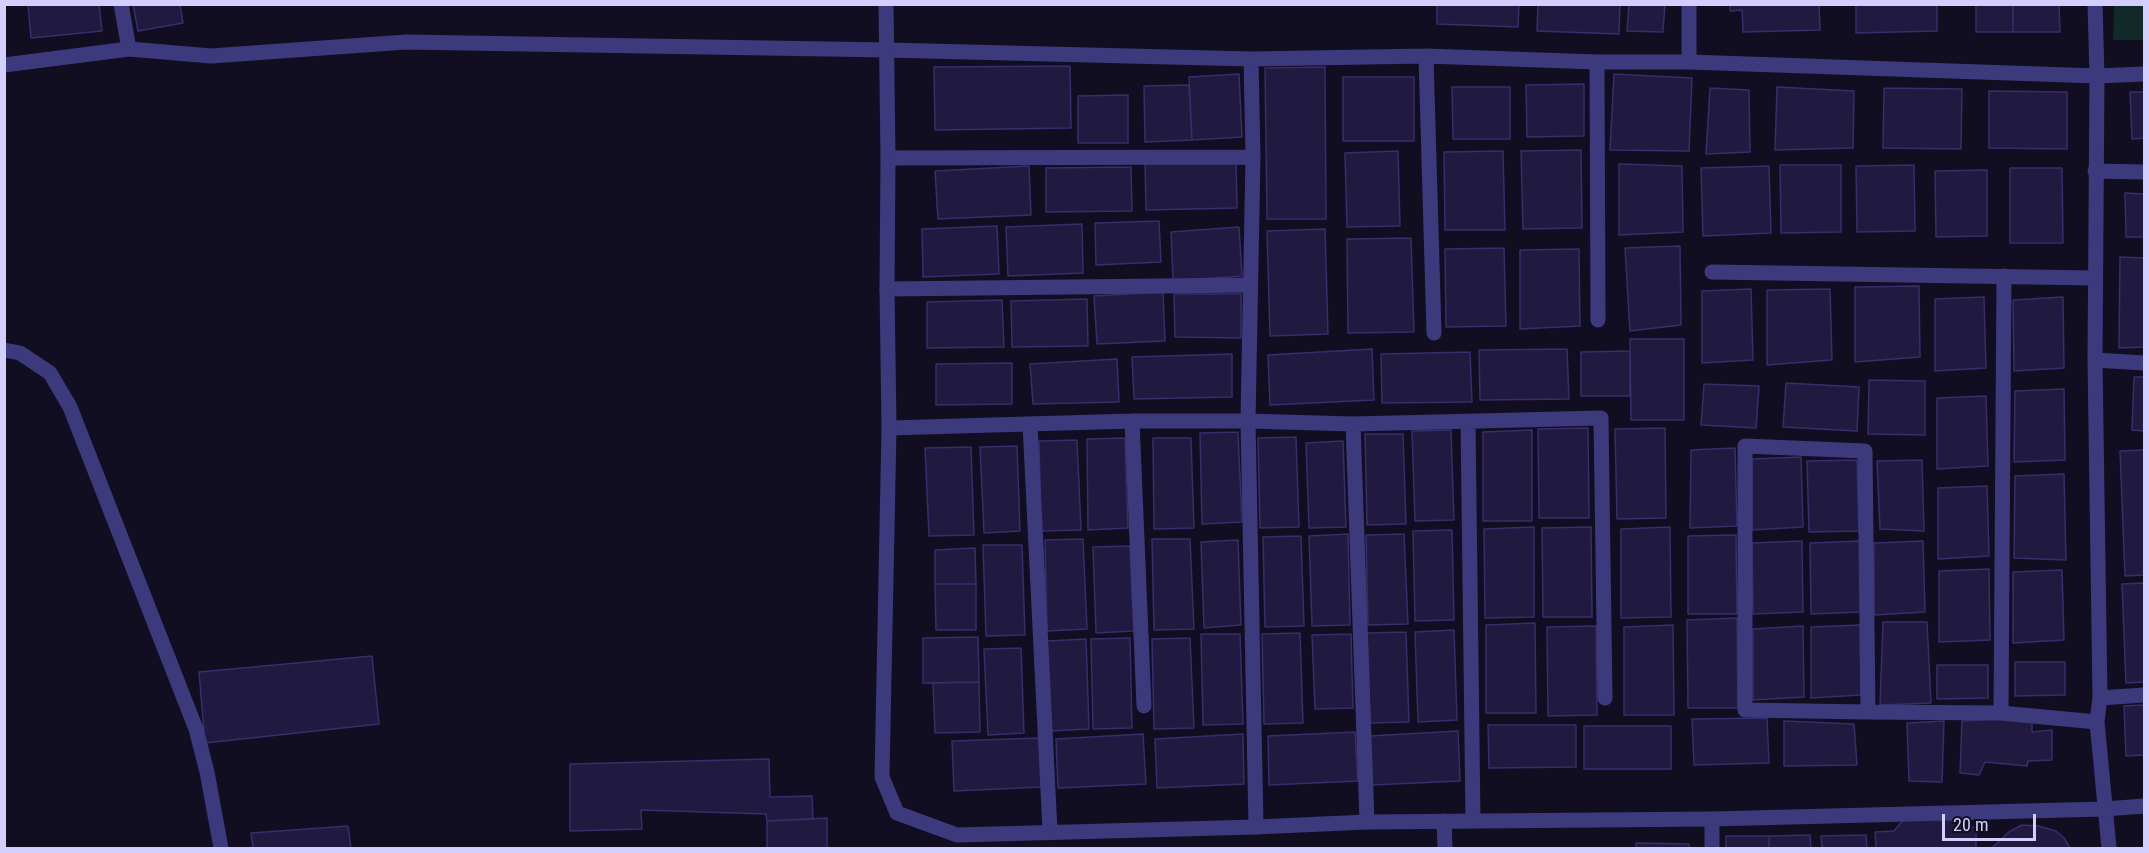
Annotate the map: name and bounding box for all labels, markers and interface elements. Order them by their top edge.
scale bar [1945,802,2040,840]
text: 20 m [1953,814,1988,835]

